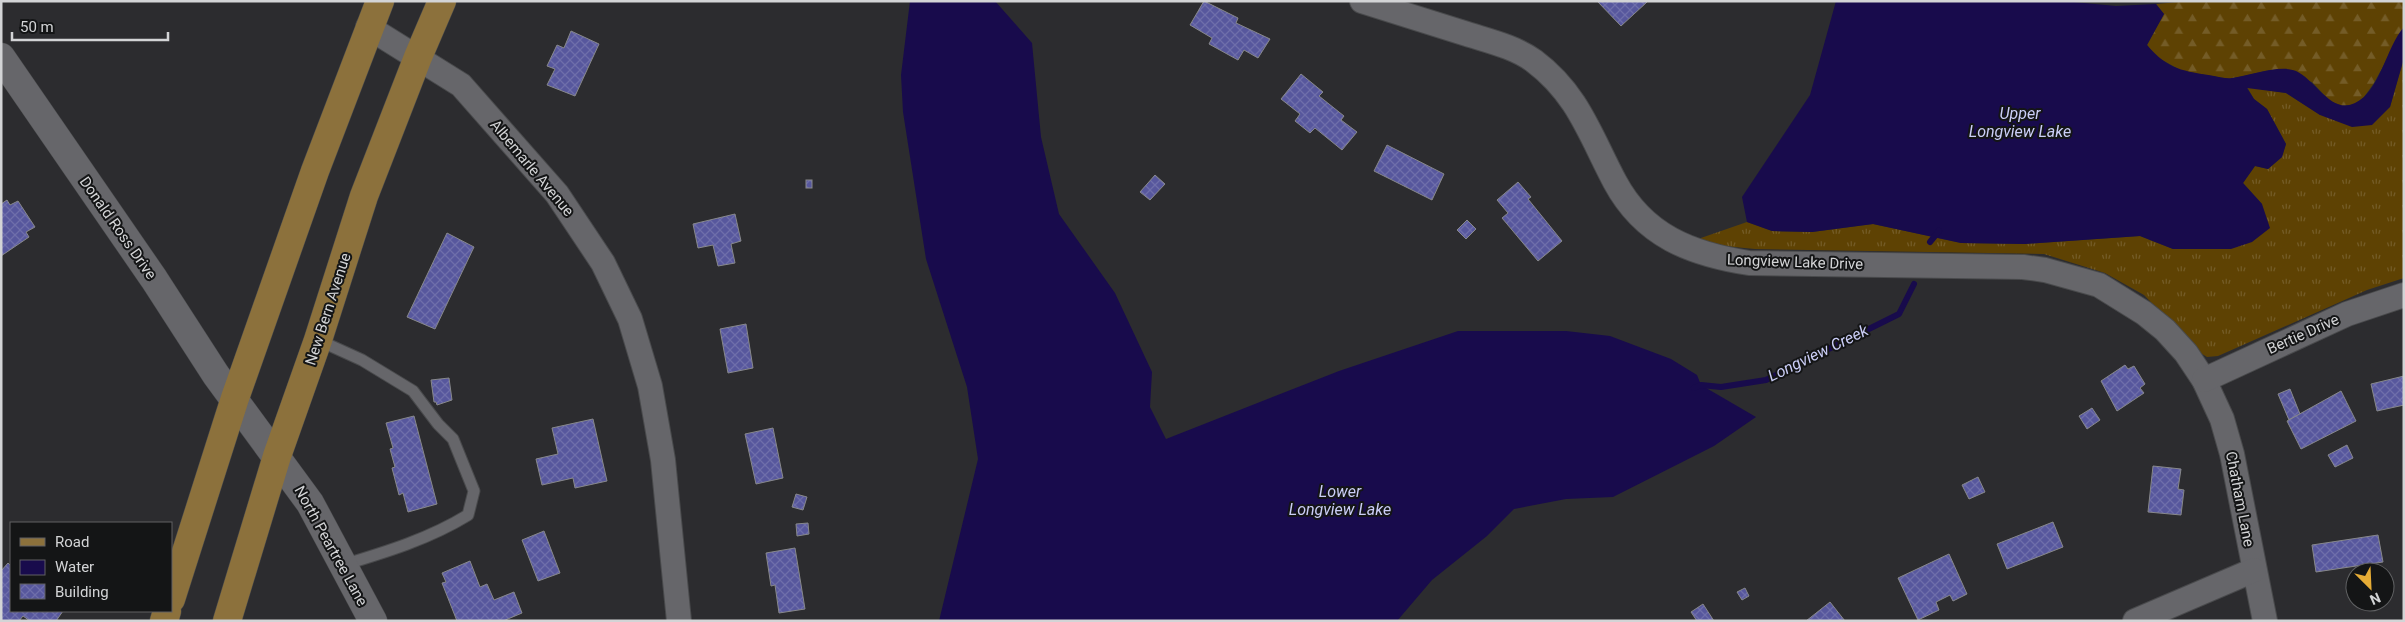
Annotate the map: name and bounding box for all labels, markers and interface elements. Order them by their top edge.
scale bar [12,10,169,42]
text: 50 m [20,18,54,36]
water label: Upper Longview Lake [1969,104,2071,141]
street label: Albemarle Avenue [486,116,578,220]
street label: Donald Ross Drive [76,173,160,283]
street label: New Bern Avenue [301,251,355,367]
street label: Longview Lake Drive [1727,251,1863,273]
street label: Bertie Drive [2264,310,2342,358]
water label: Longview Creek [1765,320,1872,385]
street label: Chatham Lane [2222,450,2258,548]
water label: Lower Longview Lake [1289,482,1391,519]
street label: North Peartree Lane [291,483,371,609]
legend [10,522,172,612]
text: Road [55,533,89,551]
text: Water [55,558,94,576]
north arrow [2345,562,2395,612]
text: Building [55,583,109,601]
text: N [2368,590,2383,608]

